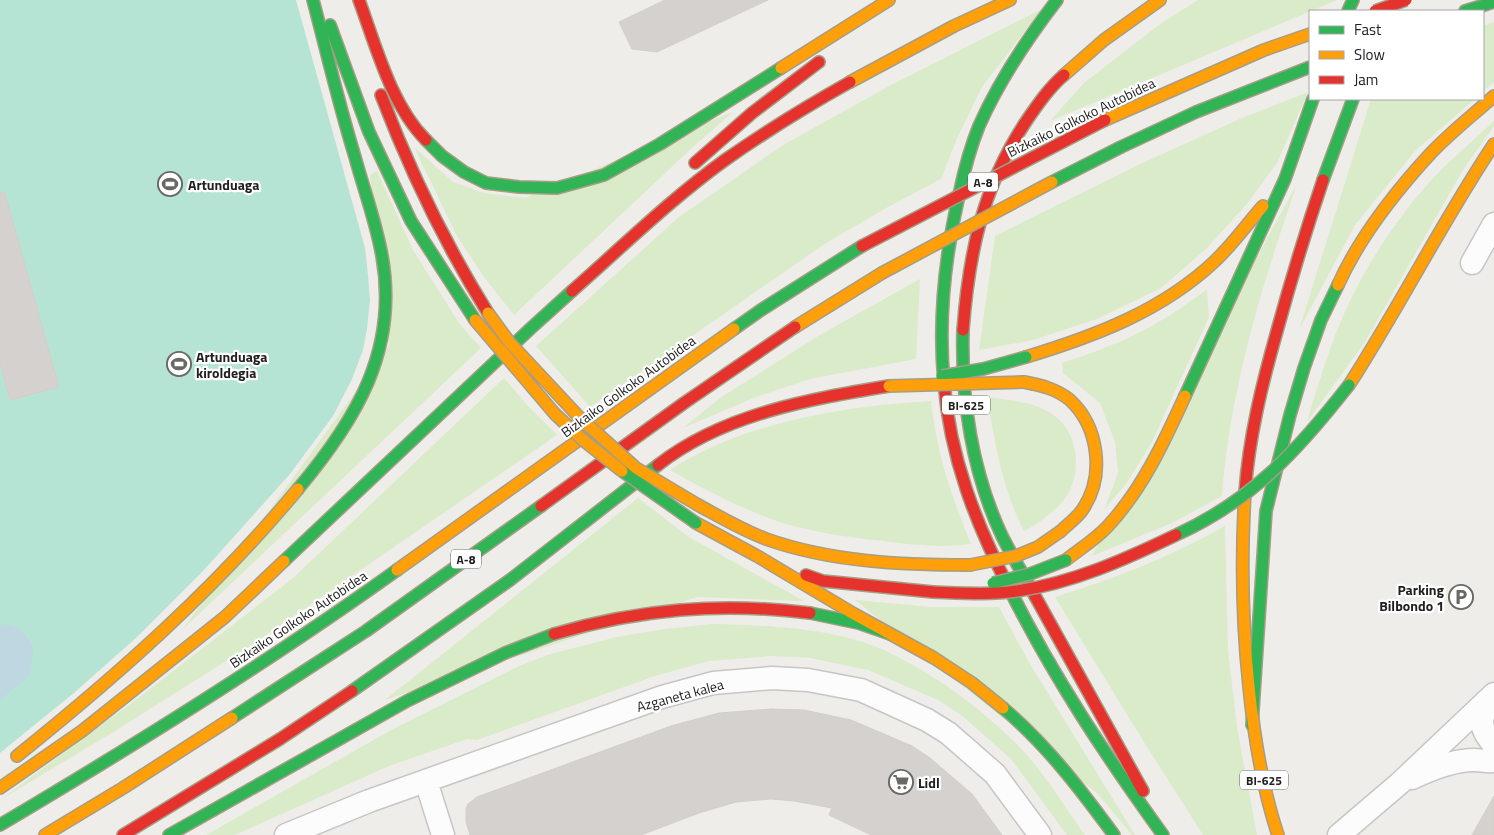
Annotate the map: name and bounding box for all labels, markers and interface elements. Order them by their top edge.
legend [1309,10,1484,100]
text: Fast [1354,18,1382,41]
text: Slow [1354,43,1385,66]
text: Jam [1354,68,1378,91]
street label: Bizkaiko Golkoko Autobidea [1004,72,1158,162]
sports icon: Artunduaga [157,171,183,197]
road number: A-8 [968,172,998,192]
place label: Artunduaga [188,174,259,195]
street label: Bizkaiko Golkoko Autobidea [556,330,700,442]
place label: Artunduaga kiroldegia [196,346,267,383]
sports icon: Artunduaga kiroldegia [166,351,192,377]
road number: BI-625 [942,396,990,414]
road number: A-8 [451,550,481,568]
street label: Bizkaiko Golkoko Autobidea [225,565,371,673]
place label: Parking Bilbondo 1 [1379,579,1445,616]
parking icon: Parking Bilbondo 1 [1448,584,1474,610]
street label: Azganeta kalea [634,673,726,717]
supermarket icon: Lidl [888,769,914,795]
road number: BI-625 [1240,770,1288,790]
place label: Lidl [918,772,940,793]

